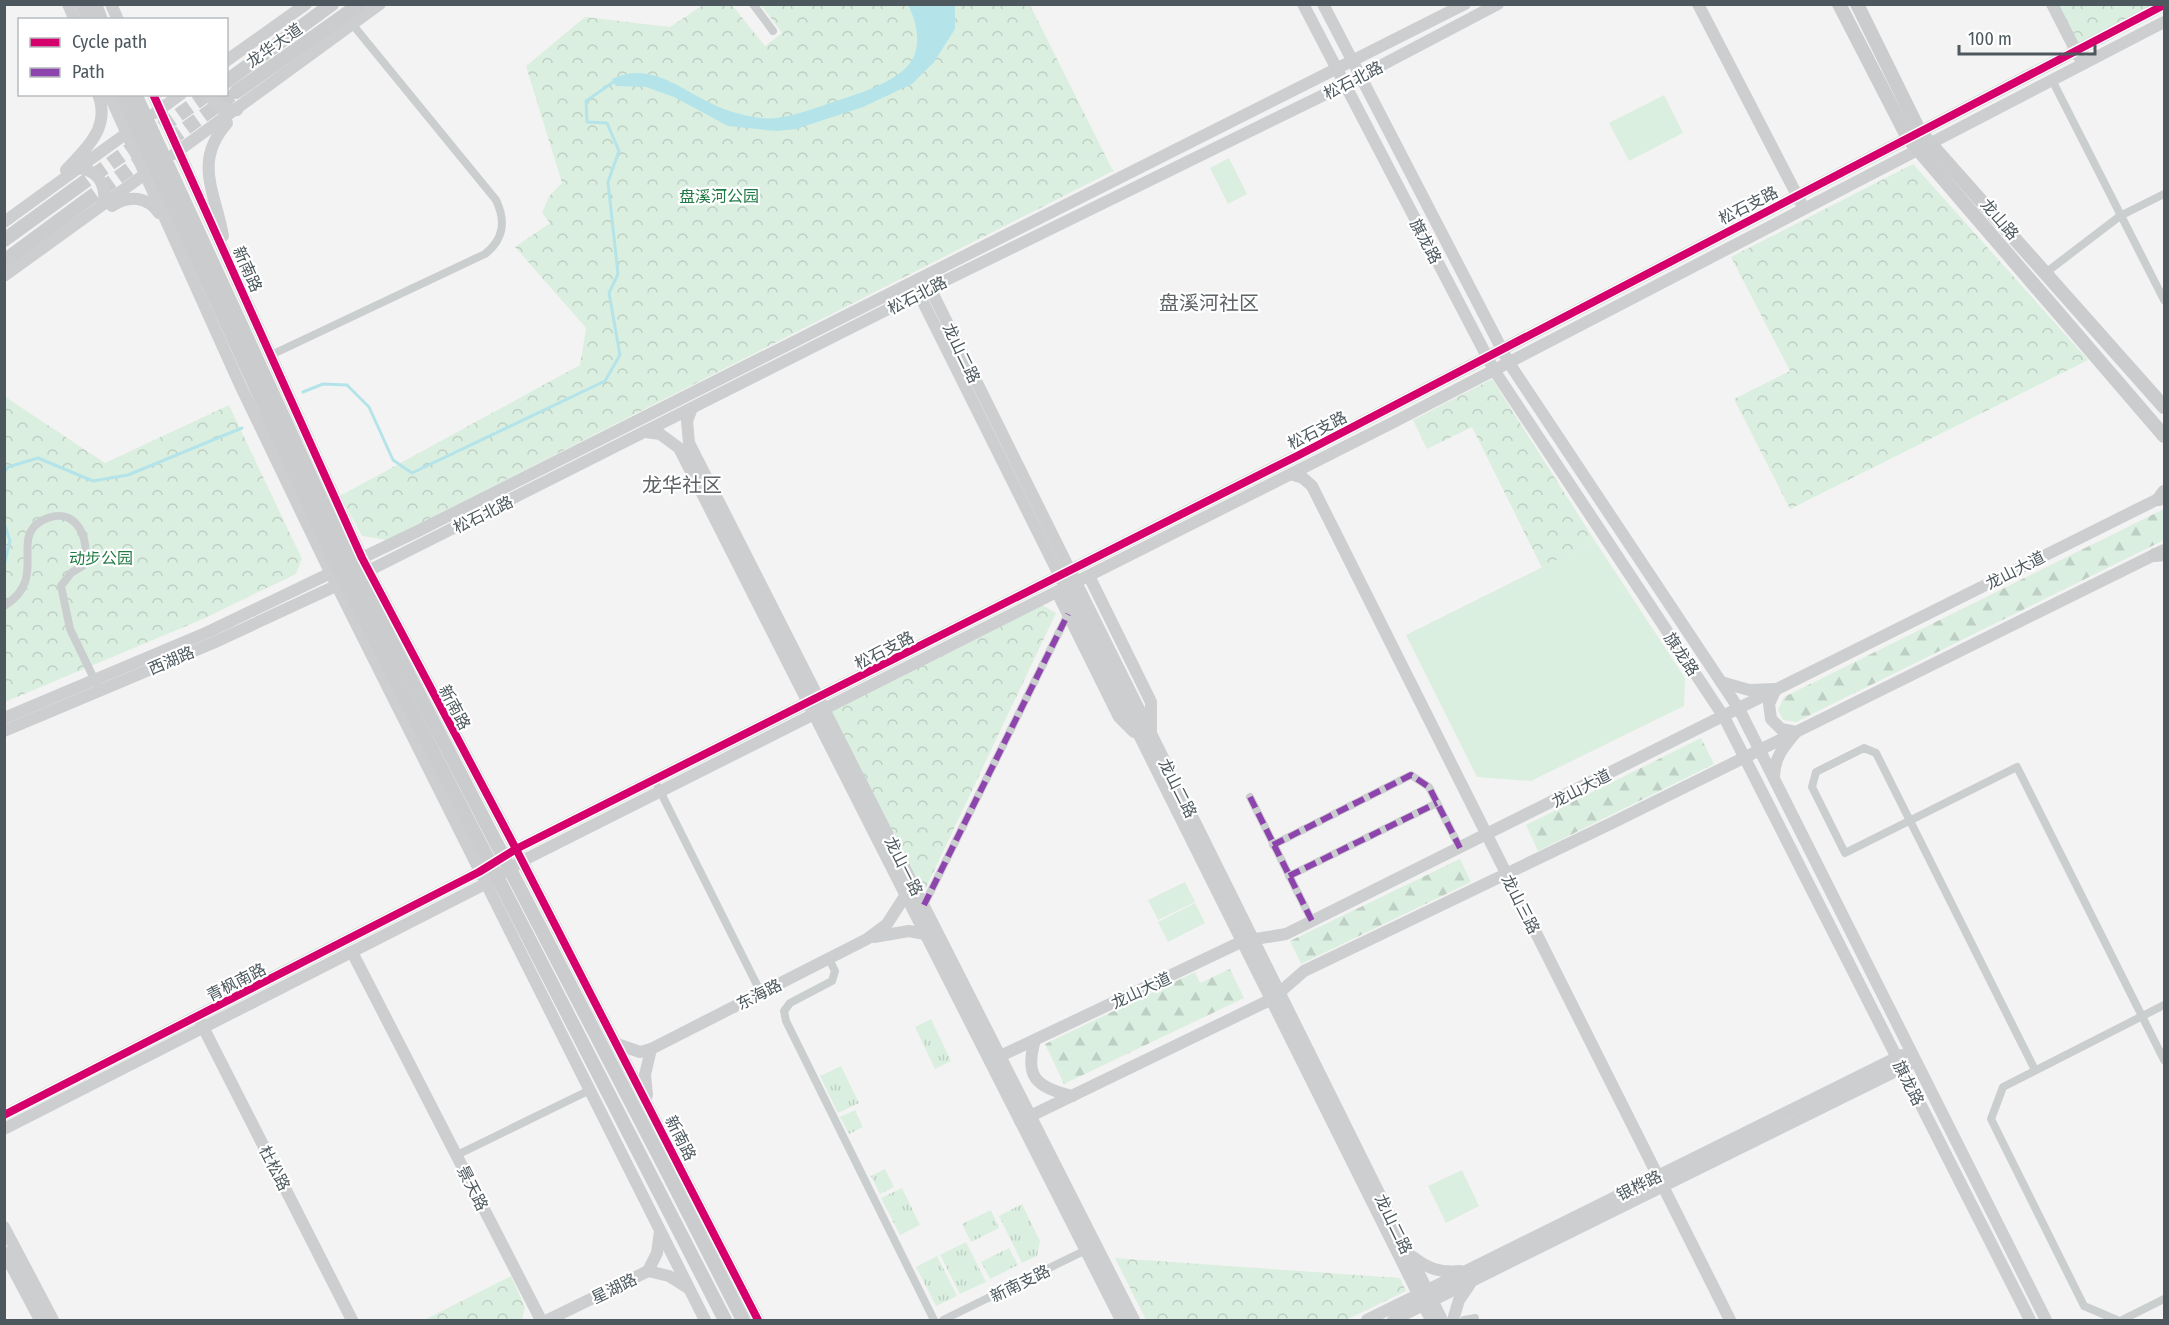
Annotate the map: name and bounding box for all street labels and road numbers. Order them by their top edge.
street label: 龙华大道 [243,19,306,72]
street label: 松石北路 [1320,57,1386,103]
street label: 松石支路 [1715,182,1781,228]
street label: 龙山路 [1977,195,2023,244]
street label: 旗龙路 [1406,216,1445,267]
street label: 新南路 [229,243,266,295]
street label: 松石北路 [884,272,950,318]
street label: 龙山二路 [939,320,984,386]
street label: 松石支路 [1284,407,1350,453]
street label: 松石北路 [450,492,516,537]
street label: 龙山大道 [1982,547,2048,593]
street label: 松石支路 [851,627,917,673]
street label: 旗龙路 [1660,629,1703,679]
street label: 西湖路 [145,642,197,679]
street label: 新南路 [435,682,474,733]
street label: 龙山二路 [1155,755,1201,821]
street label: 龙山大道 [1548,765,1614,811]
street label: 龙山一路 [881,833,927,899]
street label: 龙山三路 [1498,871,1544,937]
street label: 青枫南路 [203,959,269,1005]
street label: 龙山大道 [1108,968,1174,1013]
street label: 东海路 [734,975,785,1014]
street label: 旗龙路 [1889,1058,1928,1109]
street label: 新南路 [661,1113,700,1164]
street label: 杜松路 [255,1143,294,1194]
street label: 景天路 [453,1163,492,1214]
street label: 银桦路 [1613,1166,1665,1205]
street label: 龙山二路 [1371,1191,1416,1257]
street label: 新南支路 [987,1261,1053,1306]
street label: 星湖路 [588,1269,640,1308]

